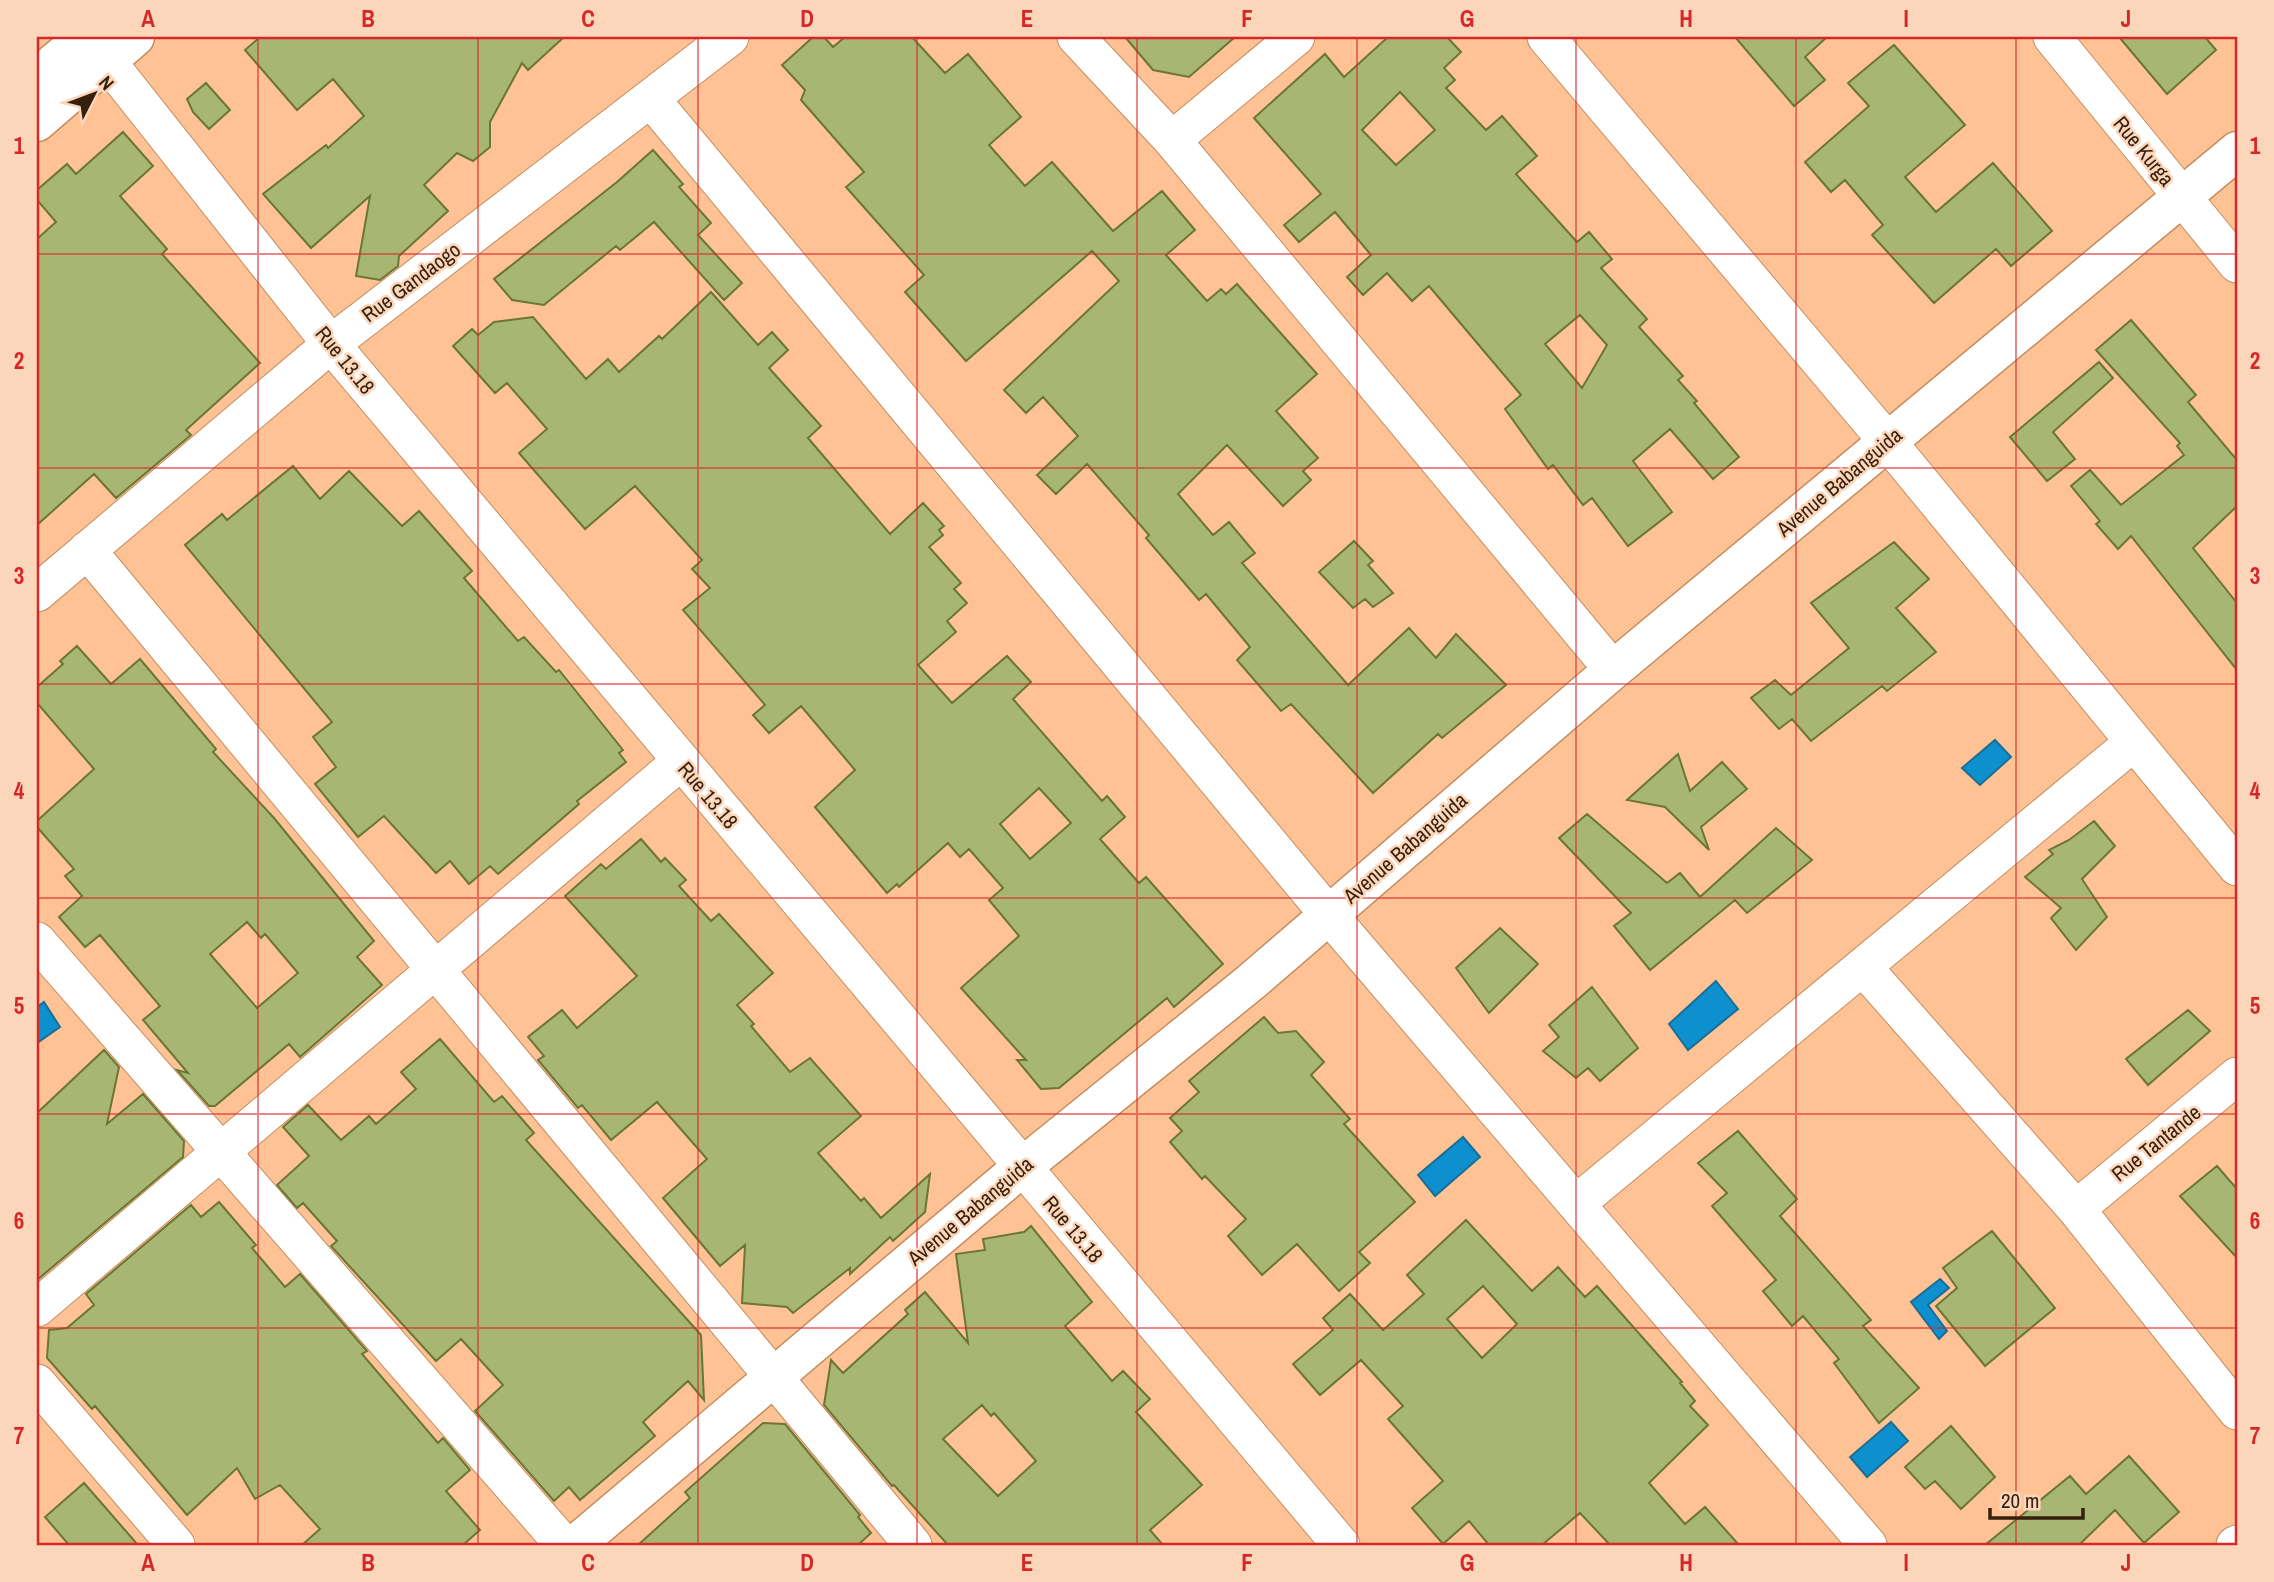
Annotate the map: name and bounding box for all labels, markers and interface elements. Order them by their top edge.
text: A [141,3,155,34]
text: B [361,3,375,34]
text: C [581,3,595,34]
text: D [800,3,814,34]
text: E [1021,3,1033,34]
text: F [1241,3,1253,34]
text: G [1460,3,1474,34]
text: H [1679,3,1693,34]
text: I [1903,3,1909,34]
text: J [2121,3,2131,34]
north arrow [60,60,130,130]
text: N [93,70,120,96]
street label: Rue Kurga [2107,110,2181,192]
text: 1 [14,130,25,161]
text: 1 [2250,130,2261,161]
street label: Rue Gandaogo [356,235,466,329]
street label: Rue 13.18 [309,320,381,400]
text: 2 [14,345,24,376]
text: 2 [2250,345,2260,376]
street label: Avenue Babanguida [1769,421,1908,544]
text: 3 [14,560,24,591]
text: 3 [2250,560,2260,591]
street label: Rue 13.18 [671,755,745,835]
text: 4 [14,775,25,806]
text: 4 [2250,775,2261,806]
street label: Avenue Babanguida [1336,786,1474,911]
text: 5 [14,990,24,1021]
text: 5 [2250,990,2260,1021]
street label: Rue Tantande [2105,1098,2207,1188]
street label: Avenue Babanguida [900,1150,1039,1273]
street label: Rue 13.18 [1036,1189,1110,1269]
text: 6 [14,1205,24,1236]
text: 6 [2250,1205,2260,1236]
text: 7 [14,1420,24,1451]
text: 7 [2250,1420,2260,1451]
scale bar [1990,1477,2083,1521]
text: 20 m [2001,1486,2039,1515]
text: A [141,1547,155,1578]
text: B [361,1547,375,1578]
text: C [581,1547,595,1578]
text: D [800,1547,814,1578]
text: E [1021,1547,1033,1578]
text: F [1241,1547,1253,1578]
text: G [1460,1547,1474,1578]
text: H [1679,1547,1693,1578]
text: I [1903,1547,1909,1578]
text: J [2121,1547,2131,1578]

